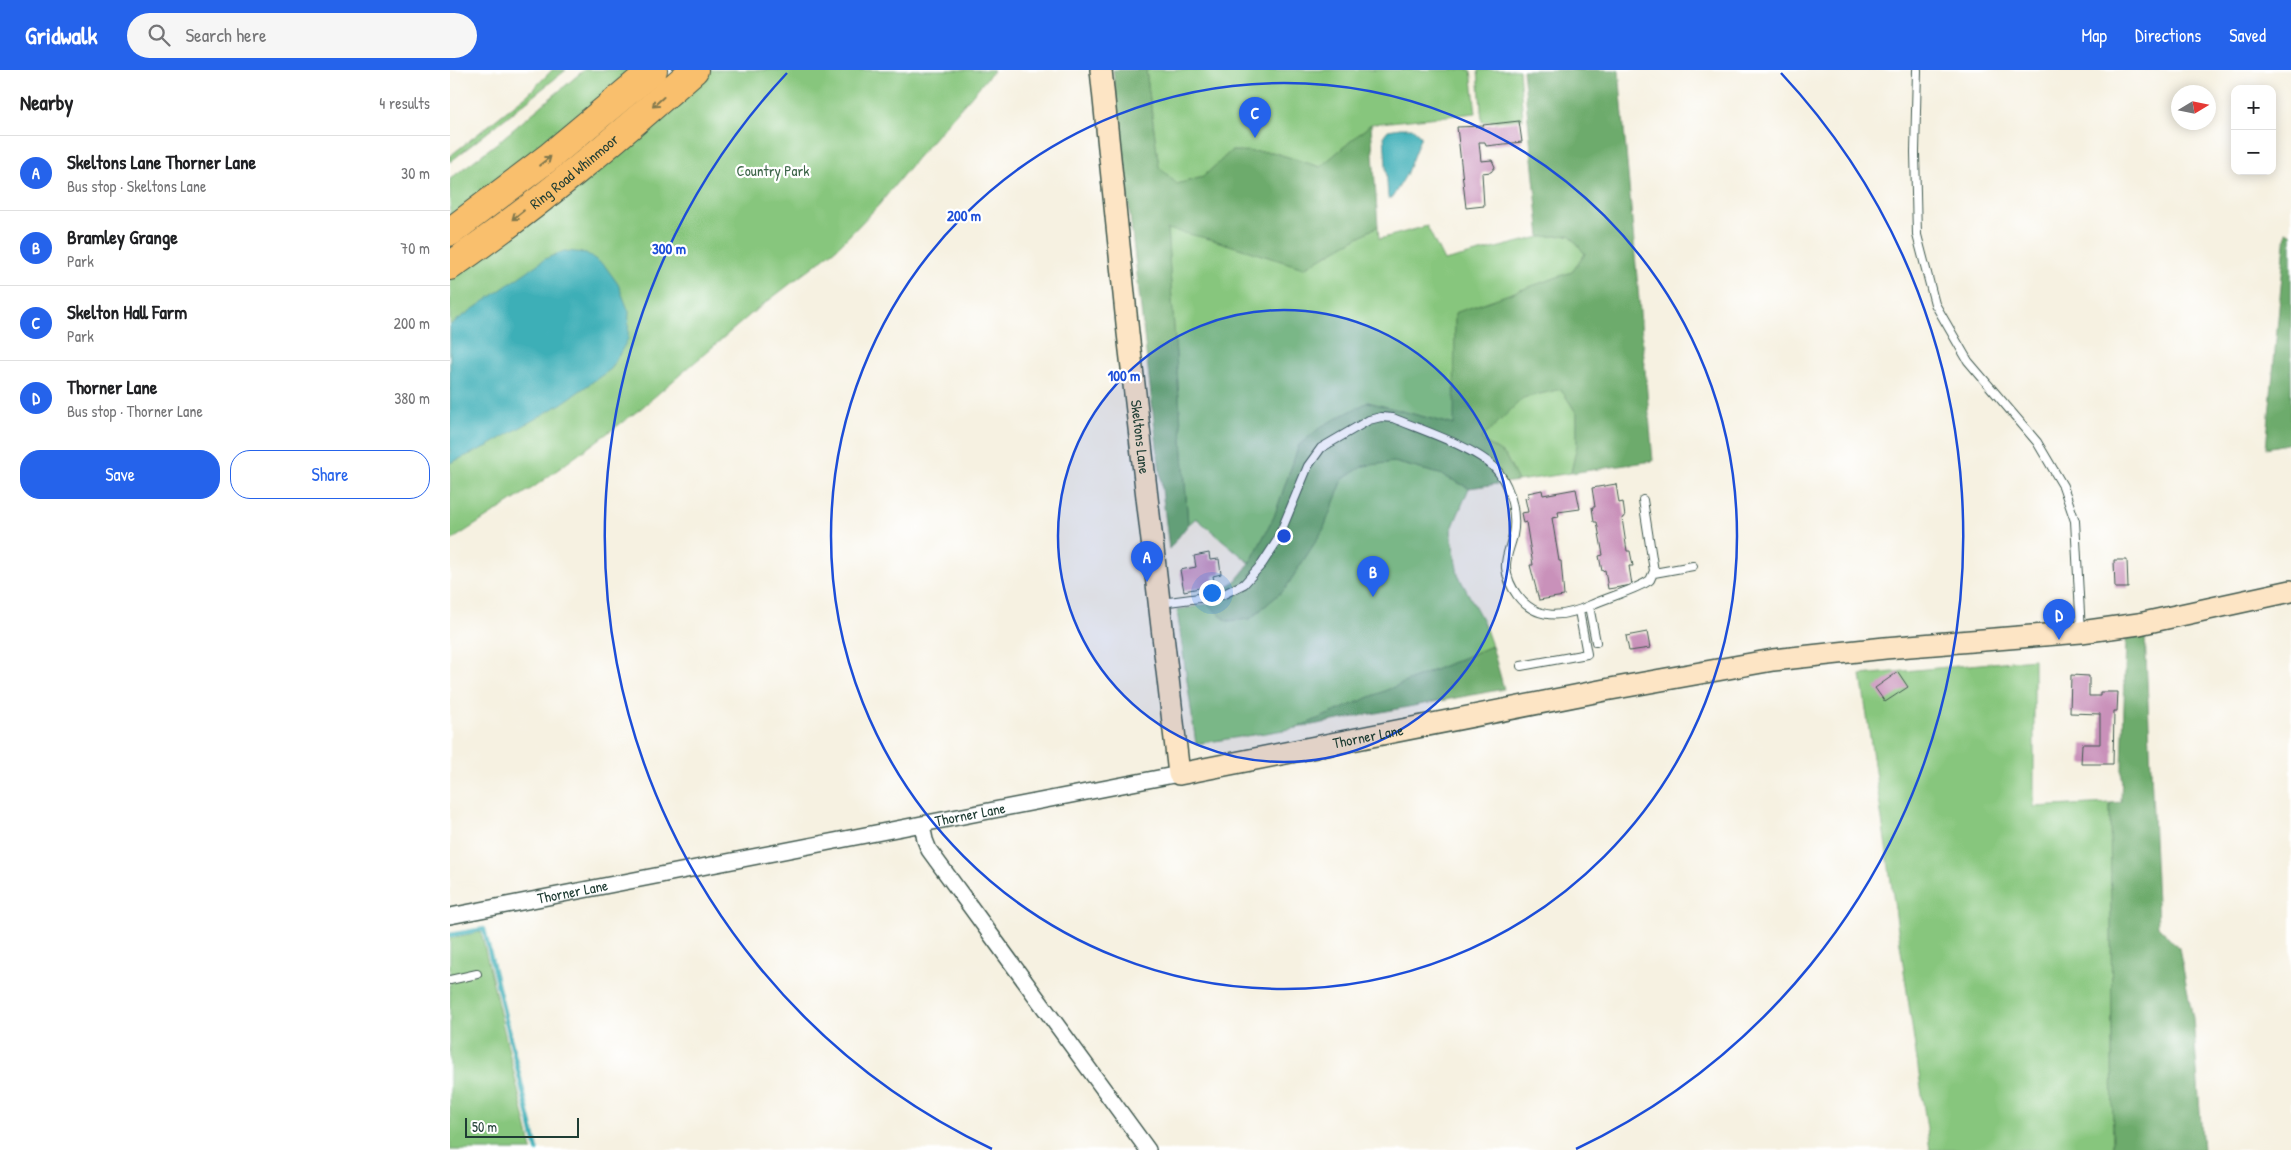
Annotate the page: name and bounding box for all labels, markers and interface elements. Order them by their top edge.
search box [127,13,477,58]
text: Gridwalk [25,19,97,51]
icon: search [145,21,173,49]
text: Search here [185,22,267,48]
text: Map [2082,23,2107,48]
text: Directions [2135,23,2201,48]
text: Saved [2229,23,2266,48]
north arrow [2171,85,2216,130]
map controls [2231,85,2276,175]
button: + [2231,85,2276,130]
text: Nearby [20,88,73,117]
text: 4 results [379,92,430,114]
one-way arrow [651,97,664,108]
pin: C [1239,97,1271,138]
street label: Ring Road Whinmoor [525,129,623,214]
button: − [2231,130,2276,175]
text: Skeltons Lane Thorner Lane [67,149,256,175]
one-way arrow [538,156,552,166]
park label: Country Park [737,160,809,181]
text: A [32,162,40,184]
text: 30 m [401,162,430,184]
text: Bus stop · Skeltons Lane [67,175,206,197]
text: 200 m [947,205,981,226]
one-way arrow [511,210,524,221]
text: Bramley Grange [67,224,178,250]
text: B [32,237,40,259]
text: 70 m [400,237,430,259]
text: 300 m [652,238,686,259]
text: Park [67,250,94,272]
text: Skelton Hall Farm [67,299,187,325]
text: C [32,312,40,334]
text: 200 m [394,312,430,334]
text: Park [67,325,94,347]
text: 100 m [1108,365,1140,386]
text: Thorner Lane [67,374,157,400]
text: D [32,387,40,409]
text: 380 m [394,387,430,409]
street label: Skeltons Lane [1126,399,1155,475]
text: Bus stop · Thorner Lane [67,400,203,422]
button: Save [20,450,220,499]
button: Share [230,450,430,499]
centre of rings [1275,527,1293,545]
pin: A [1131,541,1163,582]
pin: B [1357,556,1389,597]
your location [1199,580,1225,606]
pin: D [2043,599,2075,640]
street label: Thorner Lane [1331,719,1405,753]
street label: Thorner Lane [933,797,1007,831]
street label: Thorner Lane [536,874,610,909]
scale bar [465,1115,579,1138]
text: 50 m [472,1117,497,1136]

